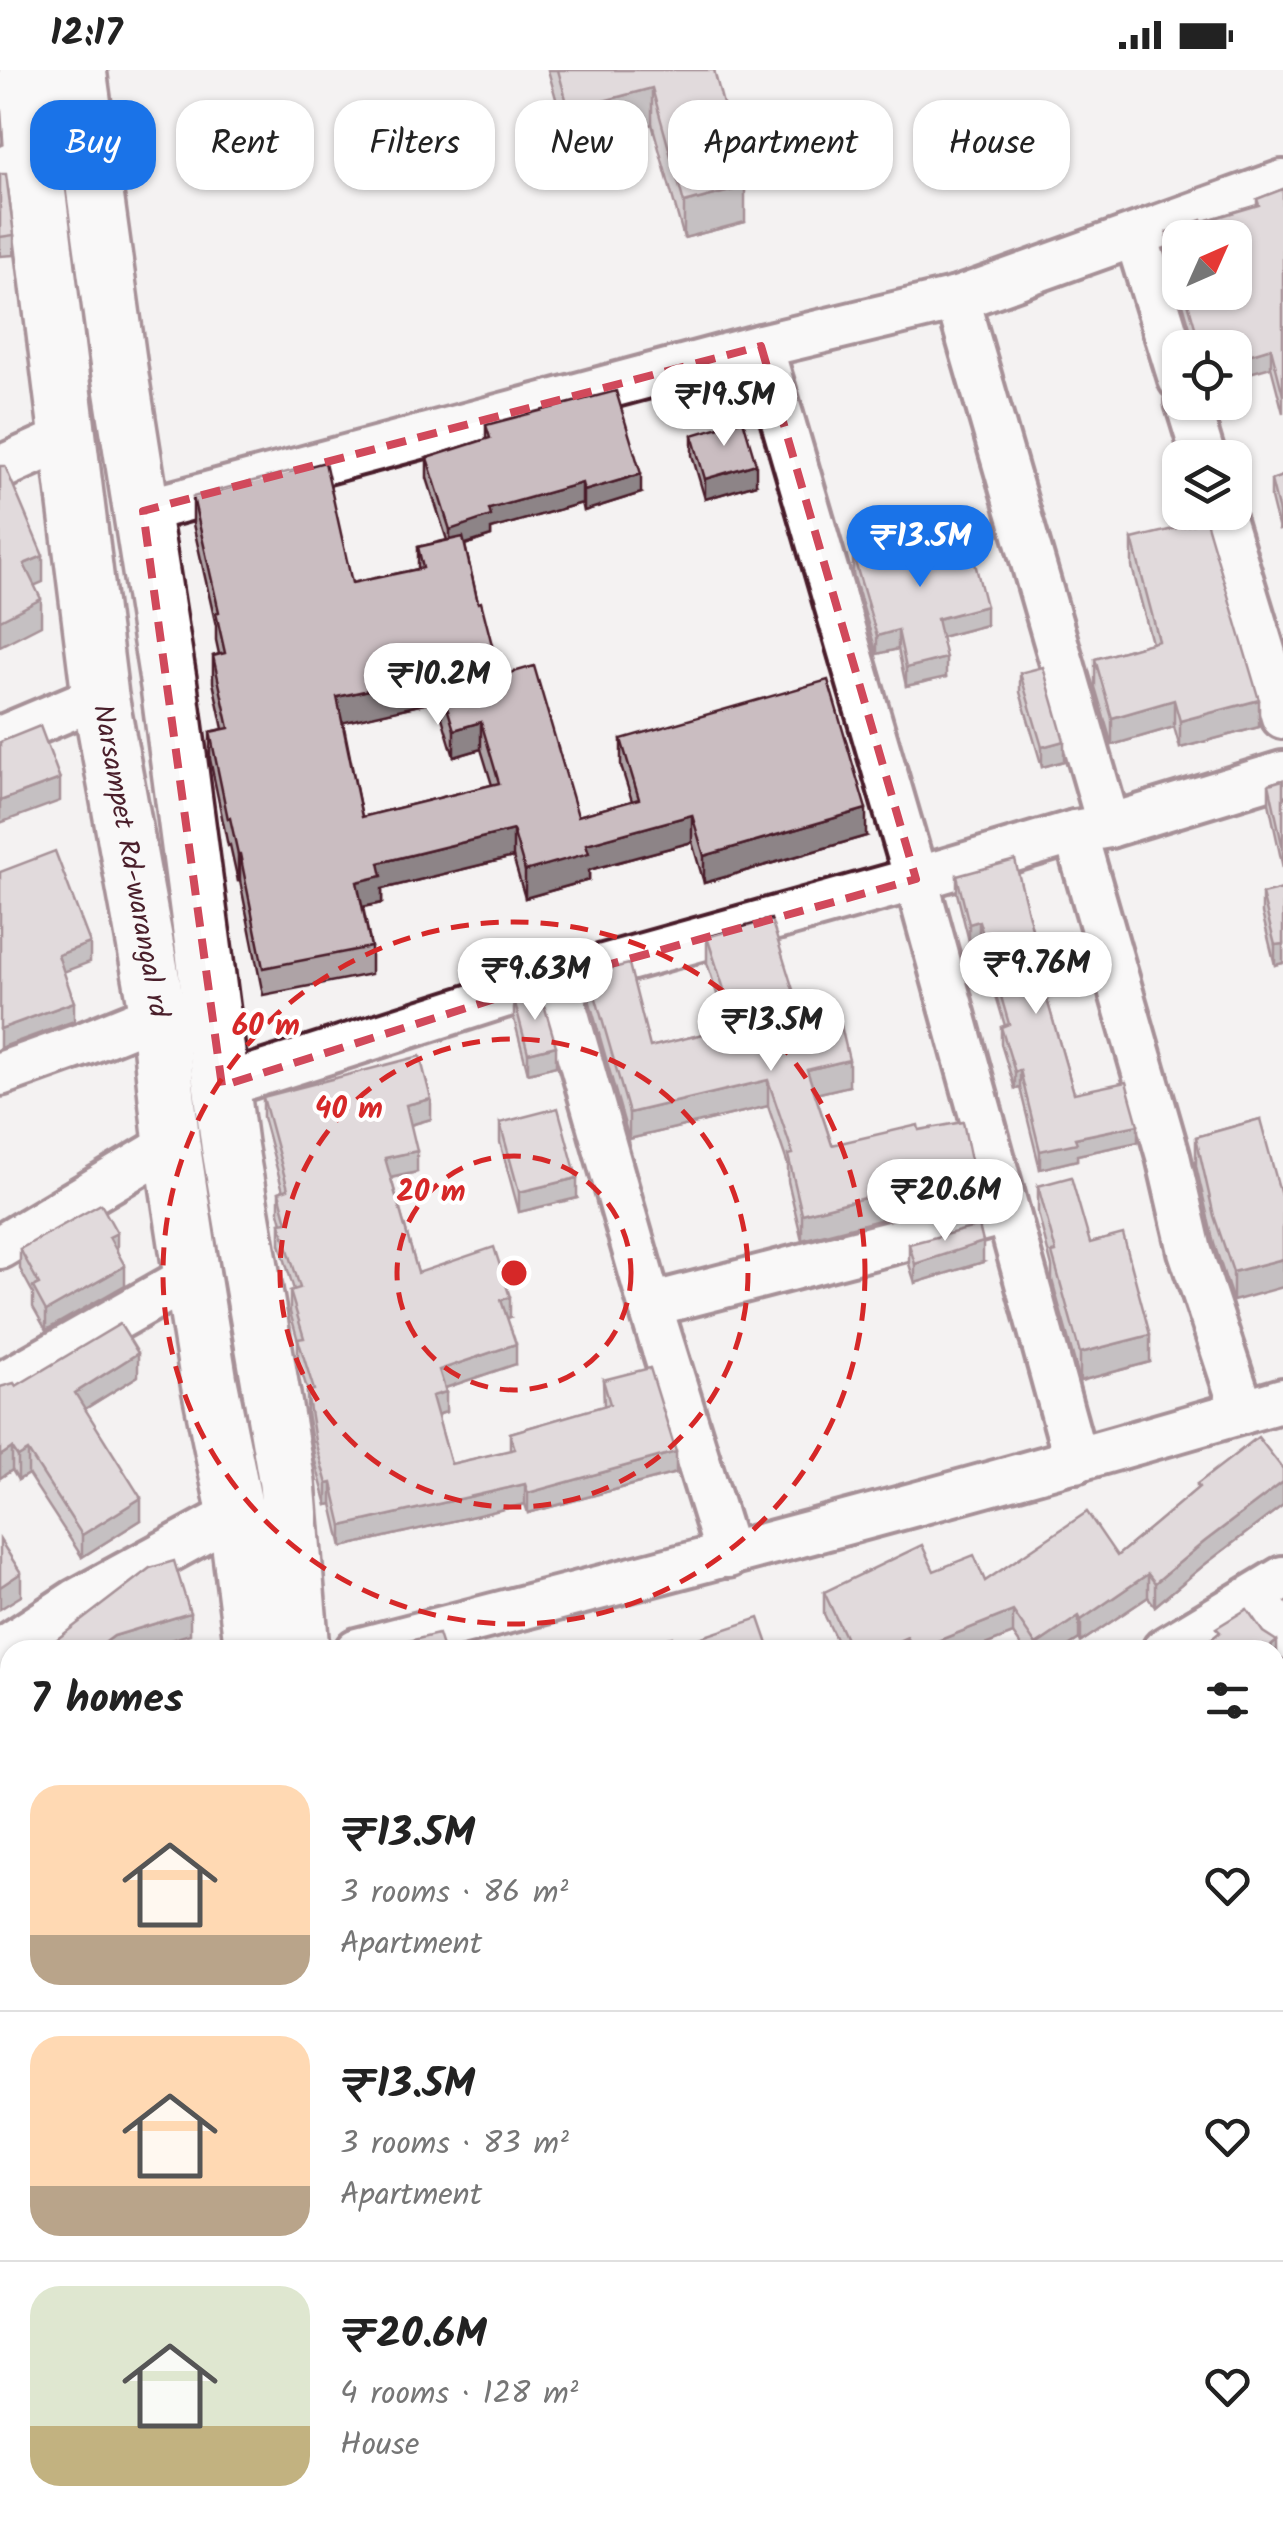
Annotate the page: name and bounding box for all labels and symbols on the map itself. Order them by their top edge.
north arrow [1162,220,1252,310]
pin: ₹19.5M [643,364,805,449]
pin: ₹13.5M [839,505,1001,590]
pin: ₹10.2M [357,643,519,728]
street label: Narsampet Rd-warangal rd [79,701,181,1022]
pin: ₹9.76M [955,932,1117,1017]
pin: ₹9.63M [454,938,616,1023]
pin: ₹13.5M [690,989,852,1074]
text: 60 m [232,1003,300,1051]
text: 40 m [315,1086,383,1134]
pin: ₹20.6M [864,1159,1026,1244]
text: 20 m [397,1169,466,1217]
centre of rings [496,1255,532,1291]

